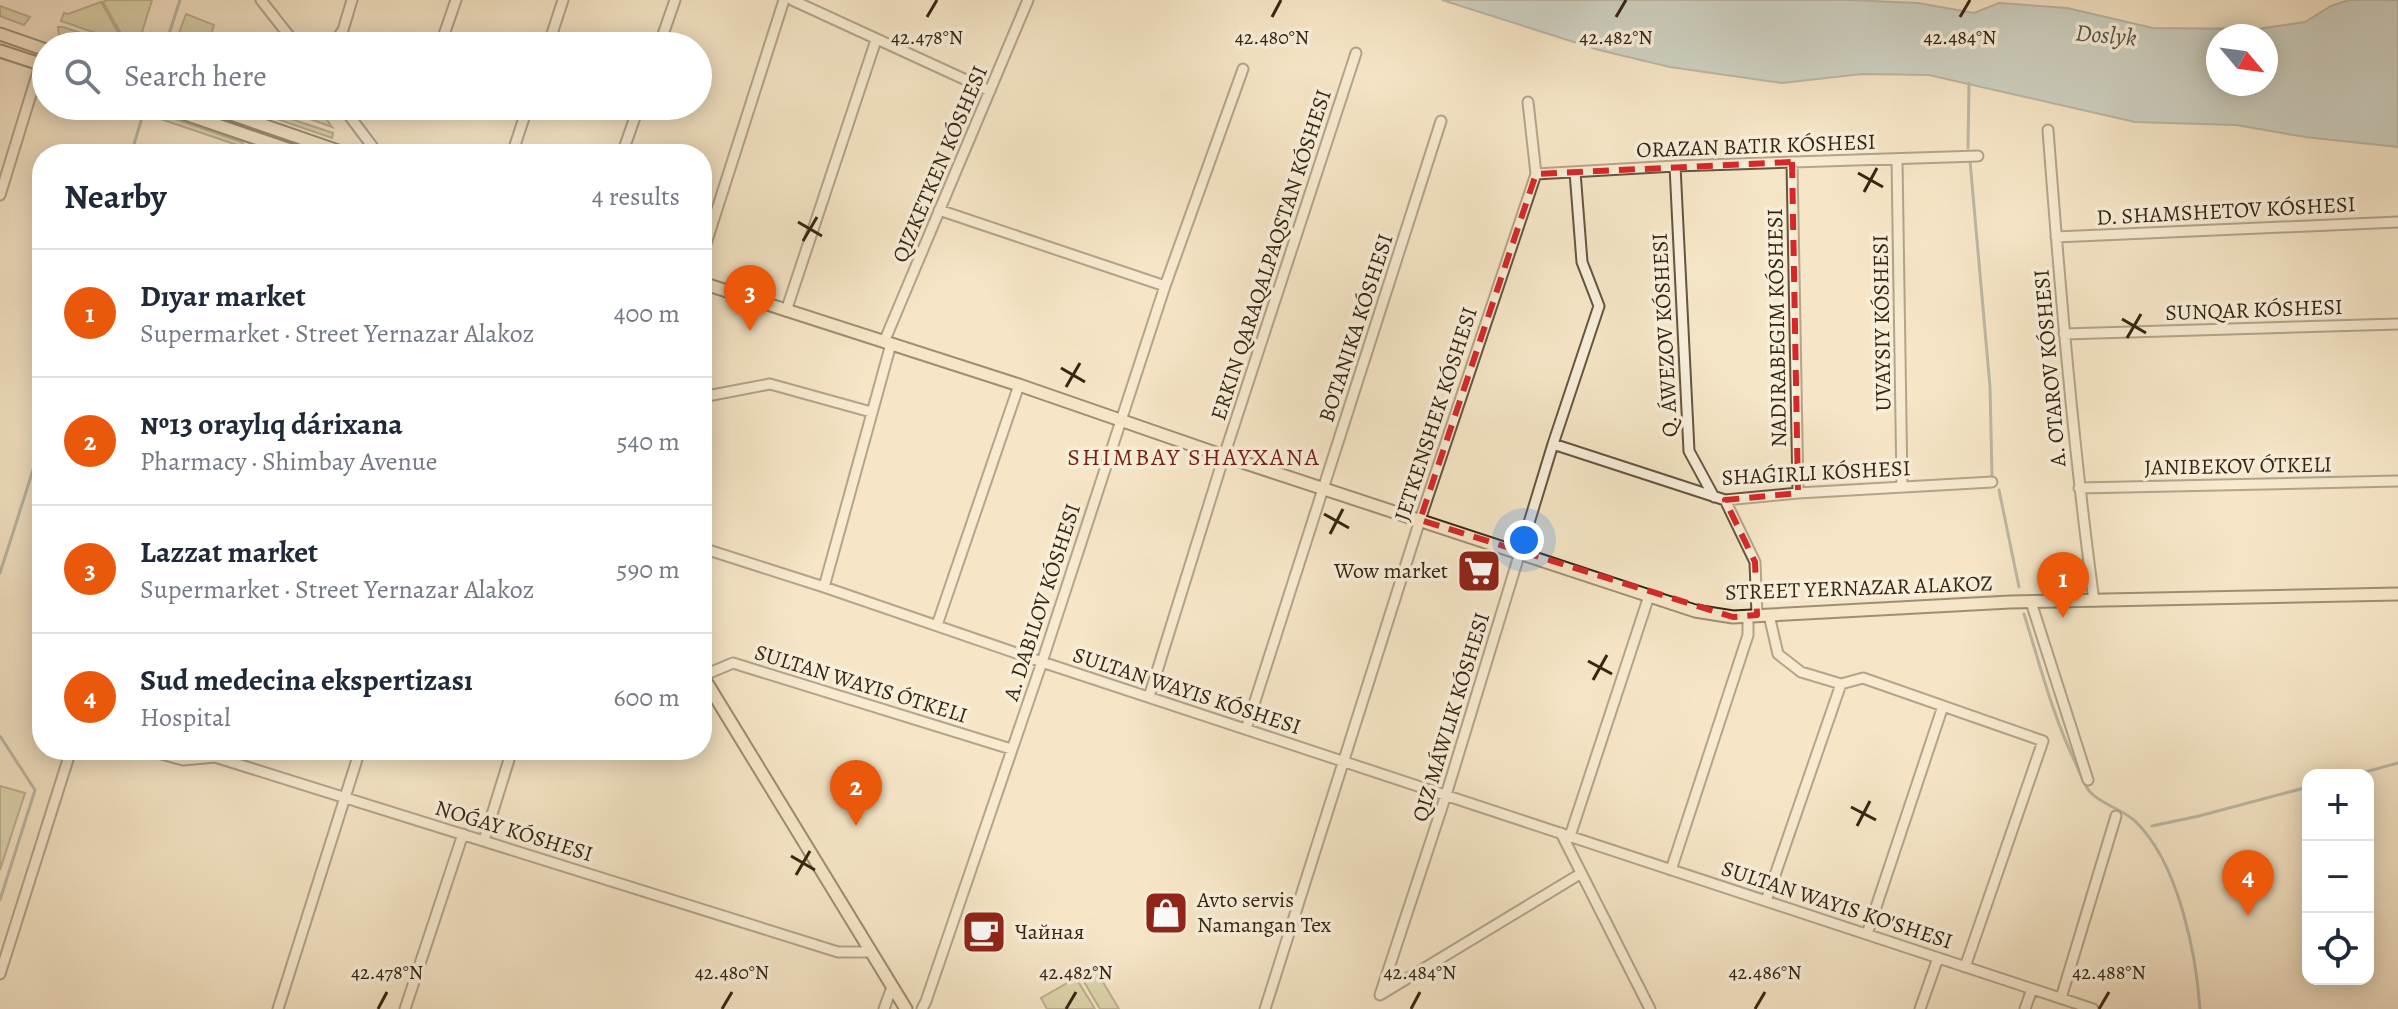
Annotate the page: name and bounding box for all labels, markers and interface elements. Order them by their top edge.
water label: Doslyk [2074,16,2138,54]
text: 42.478°N [891,24,963,51]
text: 42.480°N [1235,24,1309,51]
text: 42.482°N [1579,24,1653,51]
text: 42.484°N [1924,24,1996,51]
north arrow [2206,24,2278,96]
search box [32,32,712,120]
icon: search [60,54,104,98]
text: Search here [124,56,267,96]
street label: QIZKETKEN KÓSHESI [885,61,995,267]
street label: ERKIN QARAQALPAQSTAN KÓSHESI [1203,86,1339,424]
street label: ORAZAN BATIR KÓSHESI [1636,127,1876,165]
text: Nearby [64,173,167,220]
text: 4 results [592,179,680,214]
street label: D. SHAMSHETOV KÓSHESI [2096,189,2356,233]
street label: NADIRABEGIM KÓSHESI [1760,208,1794,448]
street label: BOTANIKA KÓSHESI [1311,230,1401,426]
street label: Q. ÁWEZOV KÓSHESI [1645,232,1685,438]
street label: UVAYSIY KÓSHESI [1865,234,1899,412]
pin: 3 [724,265,776,331]
street label: A. OTAROV KÓSHESI [2026,268,2074,469]
text: Dıyar market [140,276,306,316]
street label: SUNQAR KÓSHESI [2165,292,2343,328]
text: 1 [85,296,95,331]
text: 400 m [614,296,680,331]
street label: JETKENSHEK KÓSHESI [1387,303,1485,525]
text: Supermarket · Street Yernazar Alakoz [140,316,535,351]
text: №13 oraylıq dárixana [140,404,403,444]
text: 2 [84,424,96,459]
text: 540 m [616,424,680,459]
district label: SHIMBAY SHAYXANA [1067,441,1321,473]
text: Pharmacy · Shimbay Avenue [140,444,437,479]
street label: JANIBEKOV ÓTKELI [2144,449,2332,483]
street label: SHAǴIRLI KÓSHESI [1721,453,1911,493]
street label: A. DABILOV KÓSHESI [996,500,1088,705]
your location [1504,520,1544,560]
text: Lazzat market [140,532,318,572]
supermarket icon: Wow market [1455,547,1503,595]
text: 3 [84,552,96,587]
text: 590 m [616,552,680,587]
pin: 1 [2037,552,2089,618]
place label: Wow market [1333,556,1448,586]
street label: STREET YERNAZAR ALAKOZ [1725,568,1993,608]
text: Supermarket · Street Yernazar Alakoz [140,572,535,607]
street label: QIZ MÁWLIK KÓSHESI [1405,609,1497,825]
street label: SULTAN WAYIS ÓTKELI [751,637,971,731]
street label: SULTAN WAYIS KÓSHESI [1069,640,1305,742]
text: Sud medecina ekspertizası [140,660,473,700]
text: 4 [84,680,96,715]
text: 600 m [613,680,680,715]
text: Hospital [140,700,231,735]
pin: 2 [830,760,882,826]
map controls [2302,769,2374,985]
button: + [2302,769,2374,841]
street label: NOǴAY KÓSHESI [431,793,597,869]
button: − [2302,841,2374,913]
pin: 4 [2222,850,2274,916]
street label: SULTAN WAYIS KO'SHESI [1718,853,1956,957]
place label: Avto servis Namangan Tex [1196,885,1332,940]
shop icon: Avto servis Namangan Tex [1142,889,1190,937]
cafe icon: Чайная [960,908,1008,956]
button: locate [2302,913,2374,985]
place label: Чайная [1015,917,1084,947]
text: 42.478°N [351,959,423,986]
text: 42.480°N [695,959,769,986]
text: 42.482°N [1039,959,1113,986]
text: 42.484°N [1384,959,1456,986]
text: 42.486°N [1728,959,1802,986]
text: 42.488°N [2072,959,2146,986]

